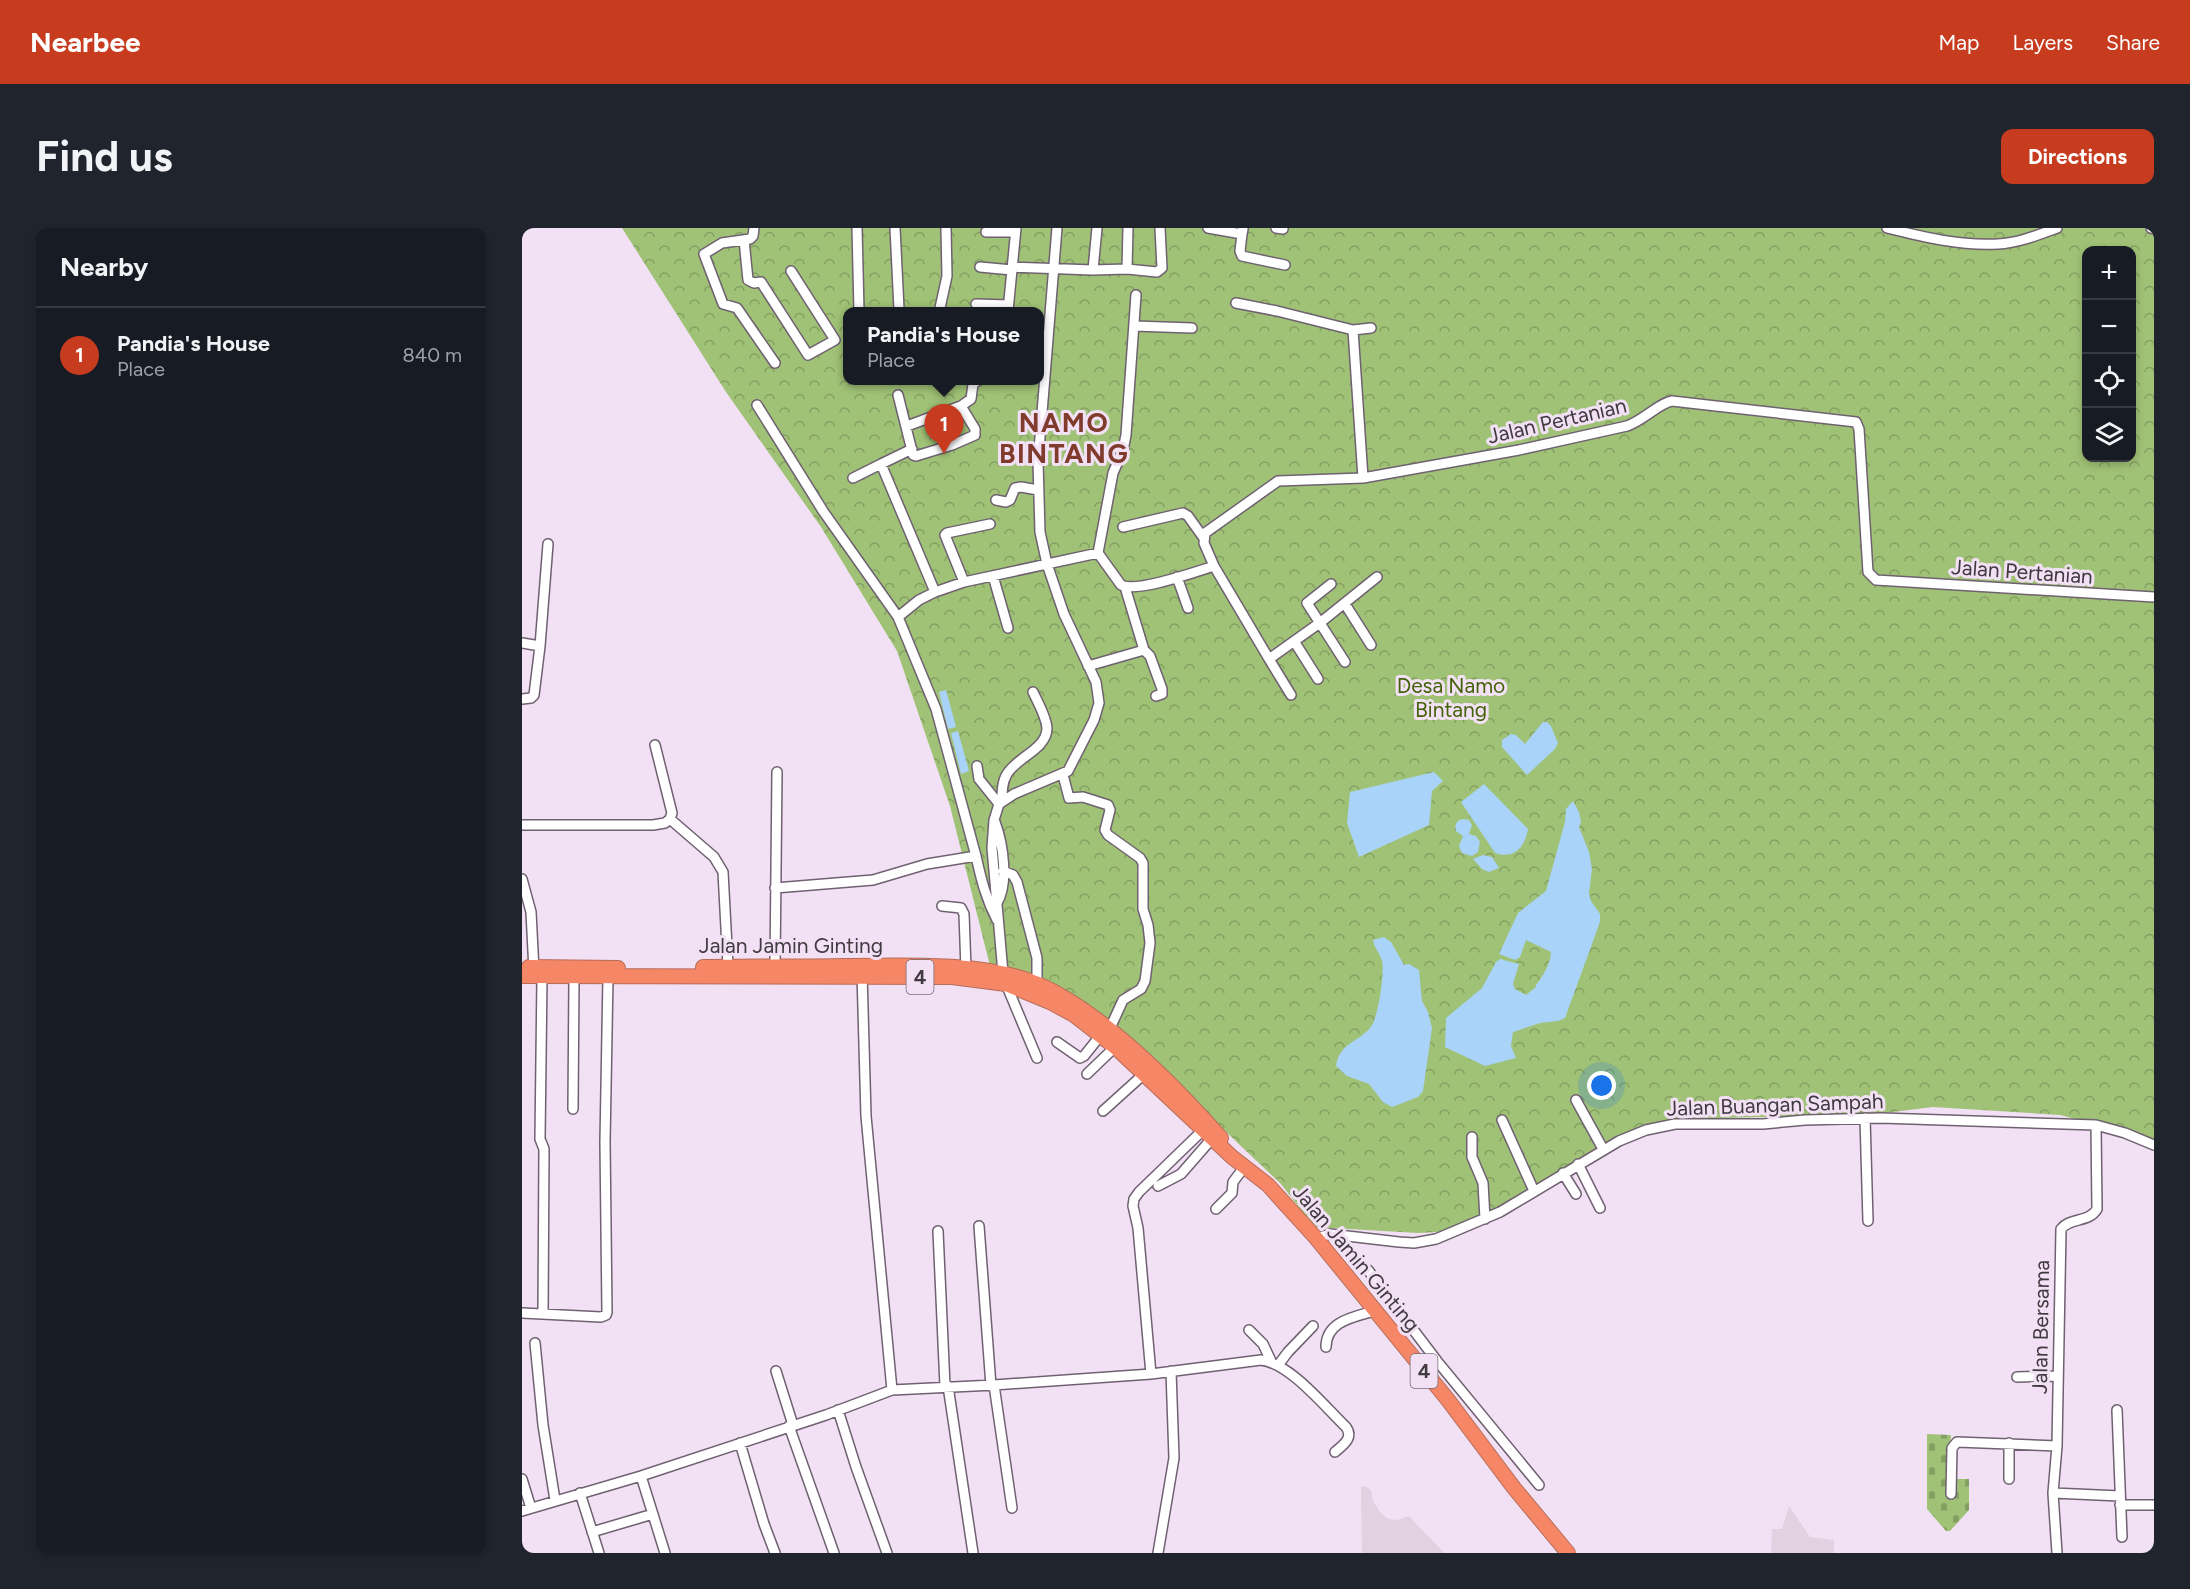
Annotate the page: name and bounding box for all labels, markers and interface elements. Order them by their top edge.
text: Nearbee [30,25,140,59]
text: Map [1939,30,1979,55]
text: Layers [2012,30,2073,55]
text: Share [2106,30,2160,55]
button: Directions [2001,129,2154,184]
text: Find us [36,131,173,182]
map controls [2082,246,2136,462]
button: + [2082,246,2136,300]
text: Nearby [60,251,148,283]
button: − [2082,300,2136,354]
popup [843,307,1044,385]
text: Pandia's House [867,321,1020,348]
text: Pandia's House [117,330,270,357]
text: 1 [75,343,84,367]
text: 840 m [403,343,462,367]
text: Place [867,348,915,372]
button: locate [2082,354,2136,408]
text: Place [117,357,165,381]
street label: Jalan Pertanian [1485,392,1629,449]
pin: 1 [924,404,964,454]
district label: NAMO BINTANG [999,406,1129,470]
button: layers [2082,408,2136,462]
street label: Jalan Pertanian [1950,554,2094,589]
park label: Desa Namo Bintang [1397,673,1505,722]
street label: Jalan Jamin Ginting [699,933,883,958]
road number: 4 [906,960,934,994]
your location [1587,1071,1616,1100]
street label: Jalan Buangan Sampah [1666,1088,1884,1121]
street label: Jalan Jamin Ginting [1288,1179,1425,1336]
street label: Jalan Bersama [2027,1260,2054,1394]
road number: 4 [1410,1354,1438,1388]

